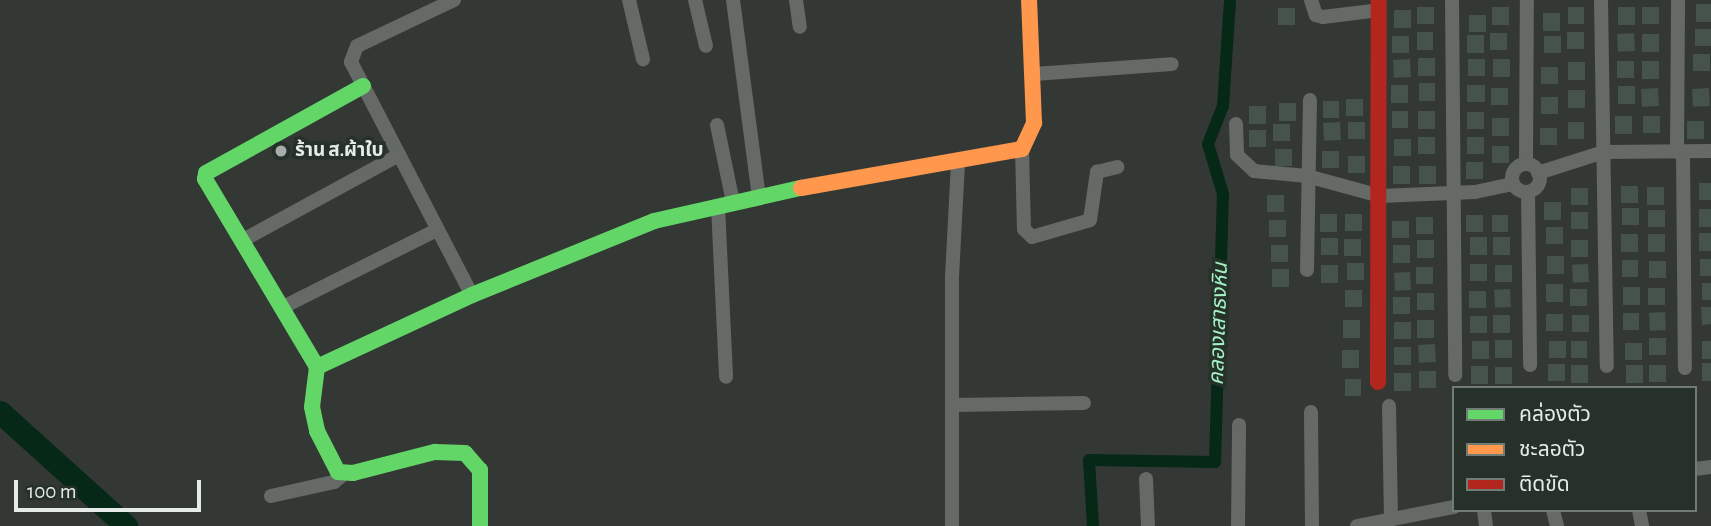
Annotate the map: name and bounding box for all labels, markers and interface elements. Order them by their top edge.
place label: ร้าน ส.ผ้าใบ [295,140,384,162]
marker: ร้าน ส.ผ้าใบ [273,143,289,159]
water label: คลองเสาธงหิน [1204,262,1234,386]
legend [1452,386,1697,512]
text: คล่องตัว [1519,404,1591,425]
text: ชะลอตัว [1519,439,1585,460]
scale bar [18,466,205,510]
text: ติดขัด [1519,474,1570,495]
text: 100 m [27,481,77,502]

